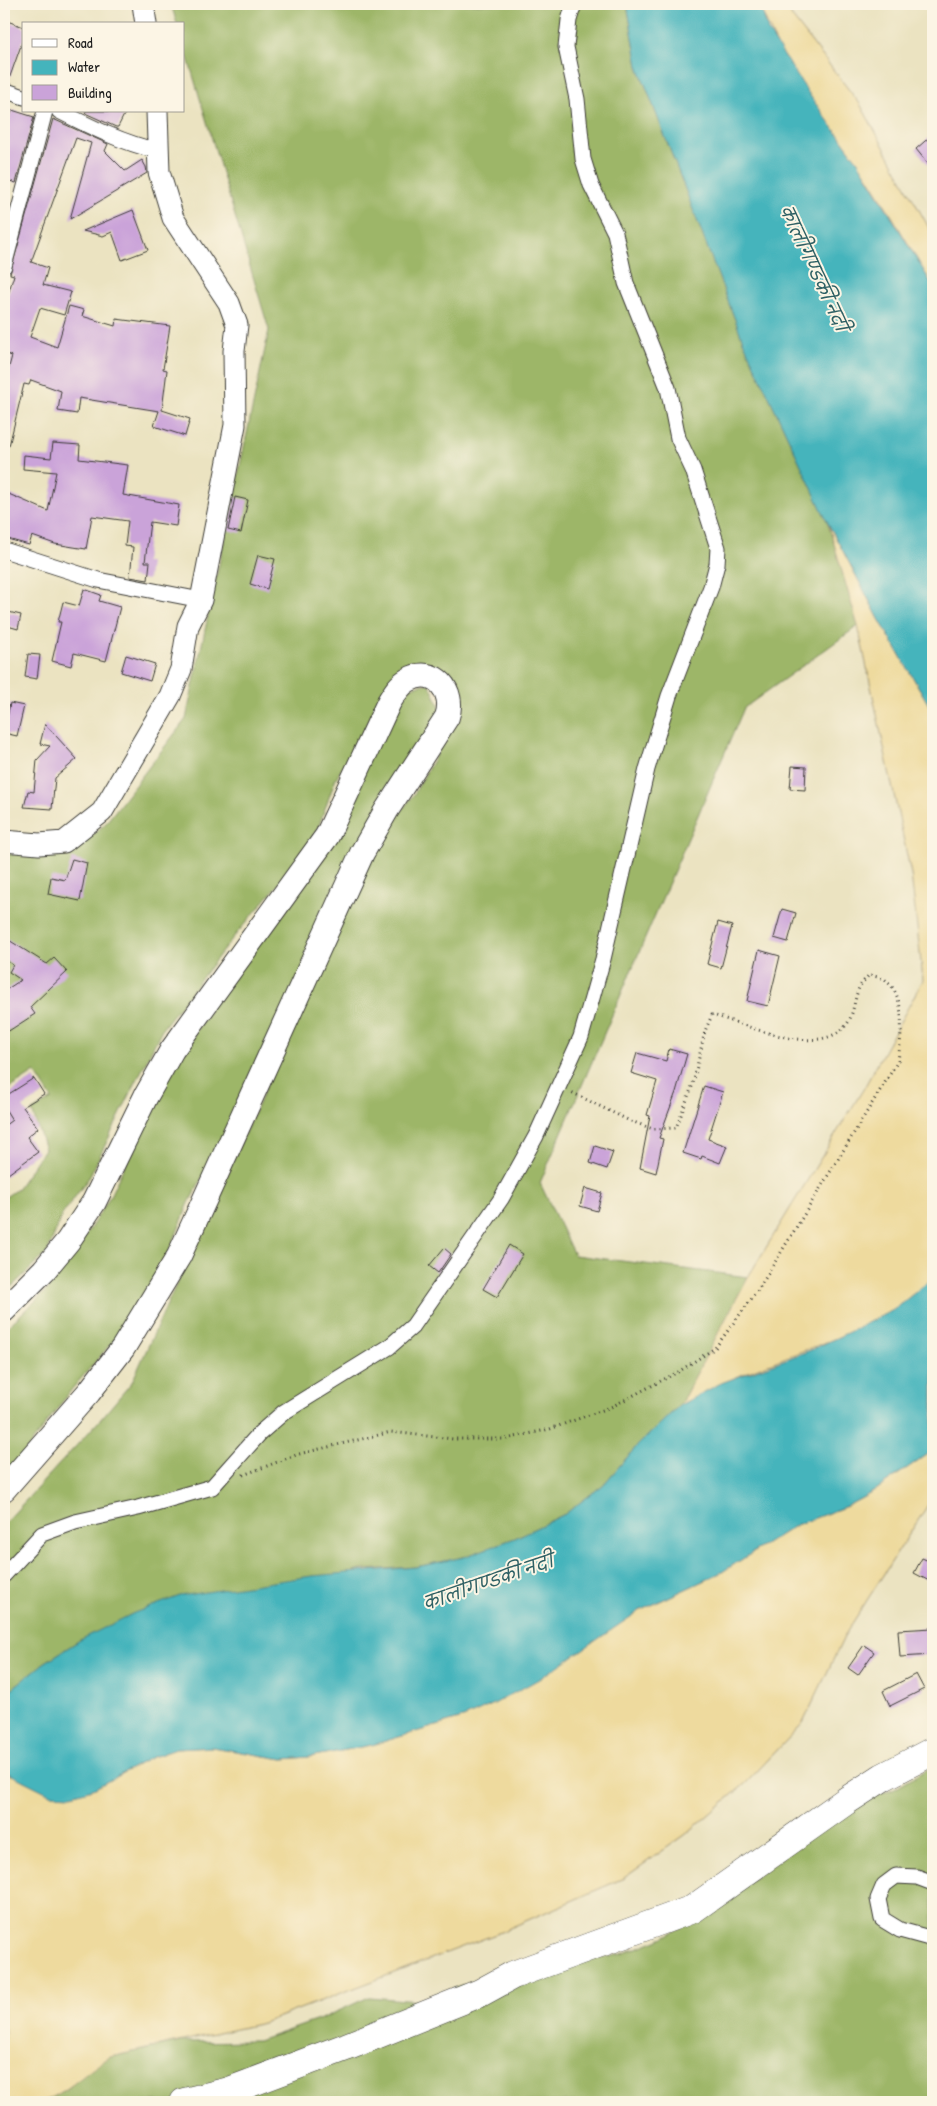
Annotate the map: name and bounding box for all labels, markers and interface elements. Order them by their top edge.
legend [22,22,185,112]
text: Road [68,32,93,53]
text: Water [68,56,100,77]
text: Building [68,82,112,103]
water label: कालीगण्डकी नदी [774,200,857,340]
water label: कालीगण्डकी नदी [419,1545,561,1616]

